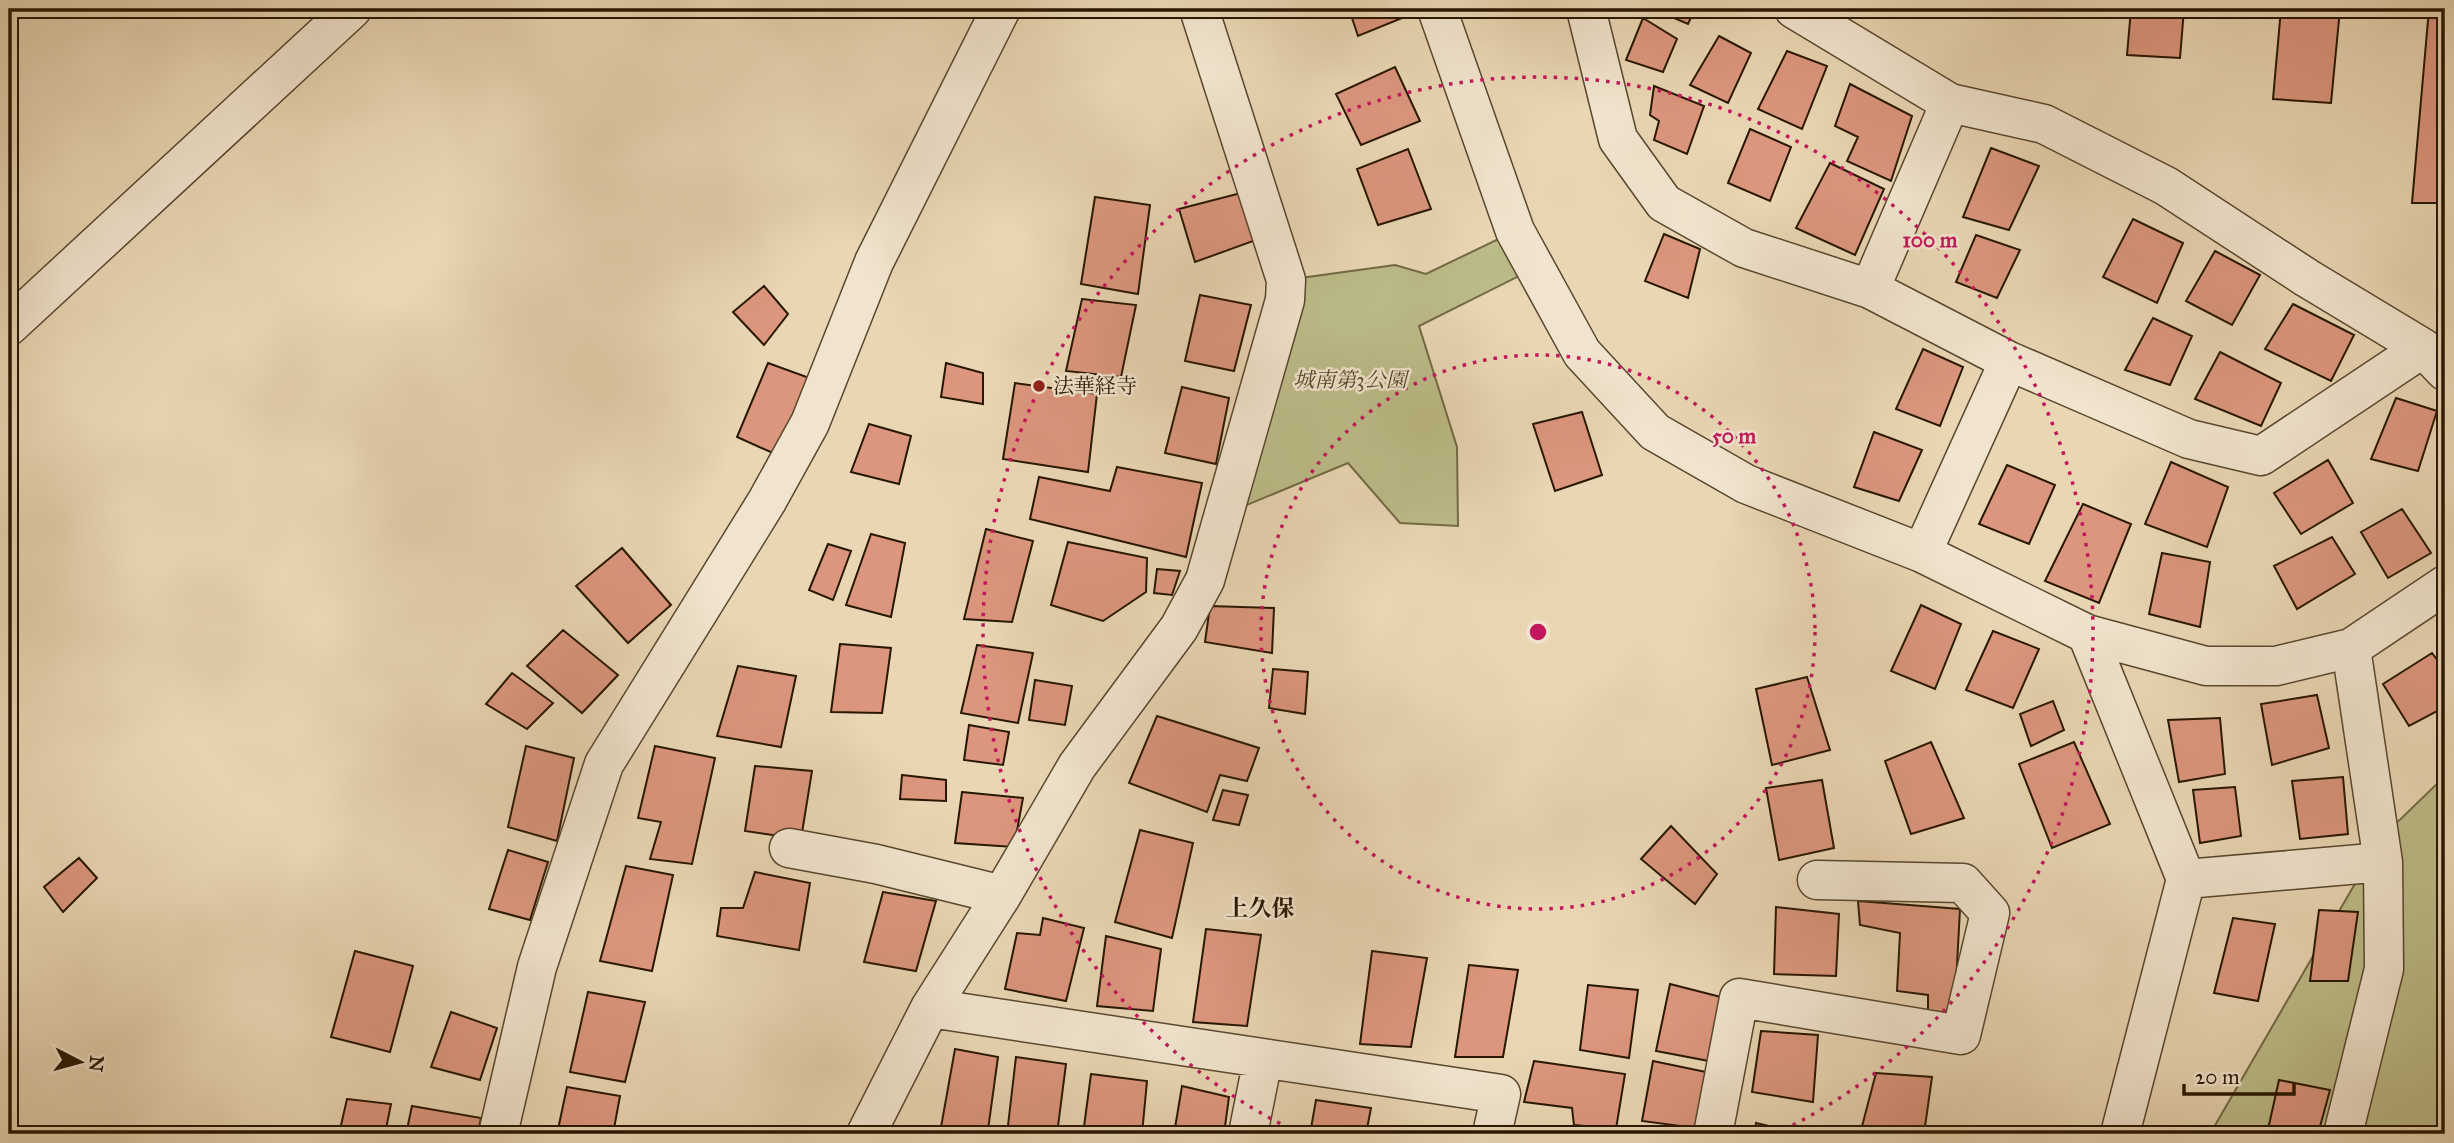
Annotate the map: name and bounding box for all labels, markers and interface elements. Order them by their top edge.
text: 100 m [1903,227,1958,253]
park label: 城南第3公園 [1293,367,1410,393]
place label: 法華経寺 [1053,373,1137,399]
marker: 法華経寺 [1031,378,1047,394]
text: 50 m [1712,423,1756,449]
centre of rings [1526,620,1550,644]
district label: 上久保 [1226,894,1295,922]
north arrow [46,1028,116,1098]
scale bar [2184,1052,2295,1096]
text: N [84,1055,109,1073]
text: 20 m [2195,1064,2240,1090]

